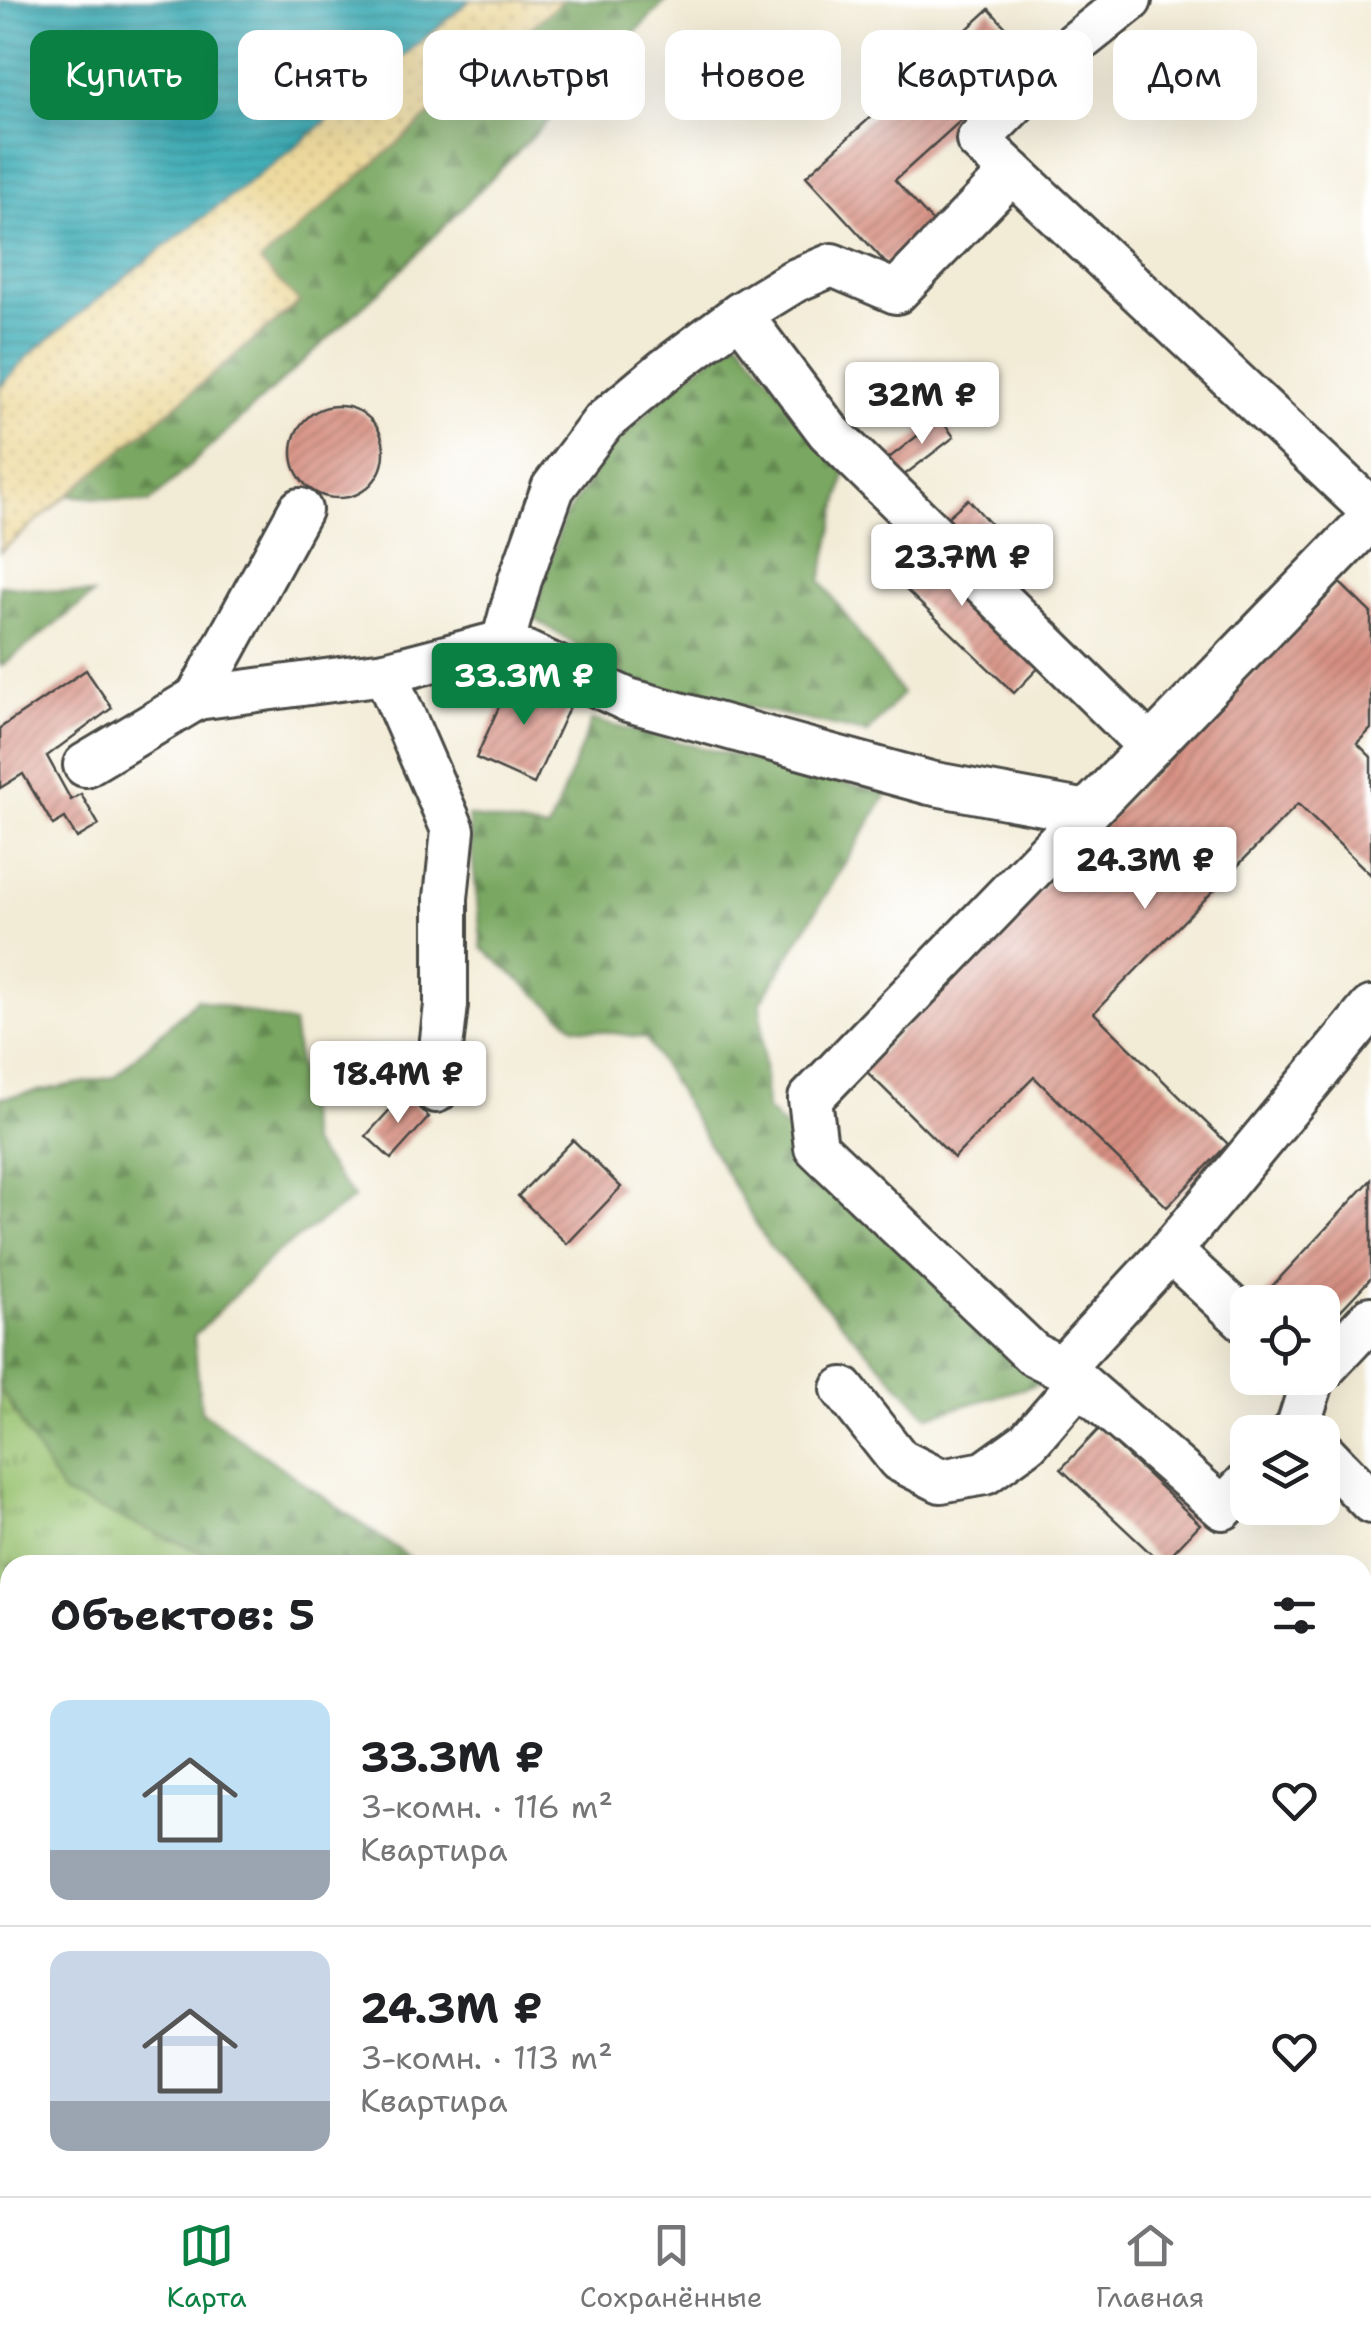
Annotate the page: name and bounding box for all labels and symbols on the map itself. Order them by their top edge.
pin: 32M ₽ [852,362,992,447]
pin: 23.7M ₽ [870,524,1054,609]
pin: 33.3M ₽ [432,643,616,728]
pin: 24.3M ₽ [1053,827,1237,912]
pin: 18.4M ₽ [306,1041,490,1126]

